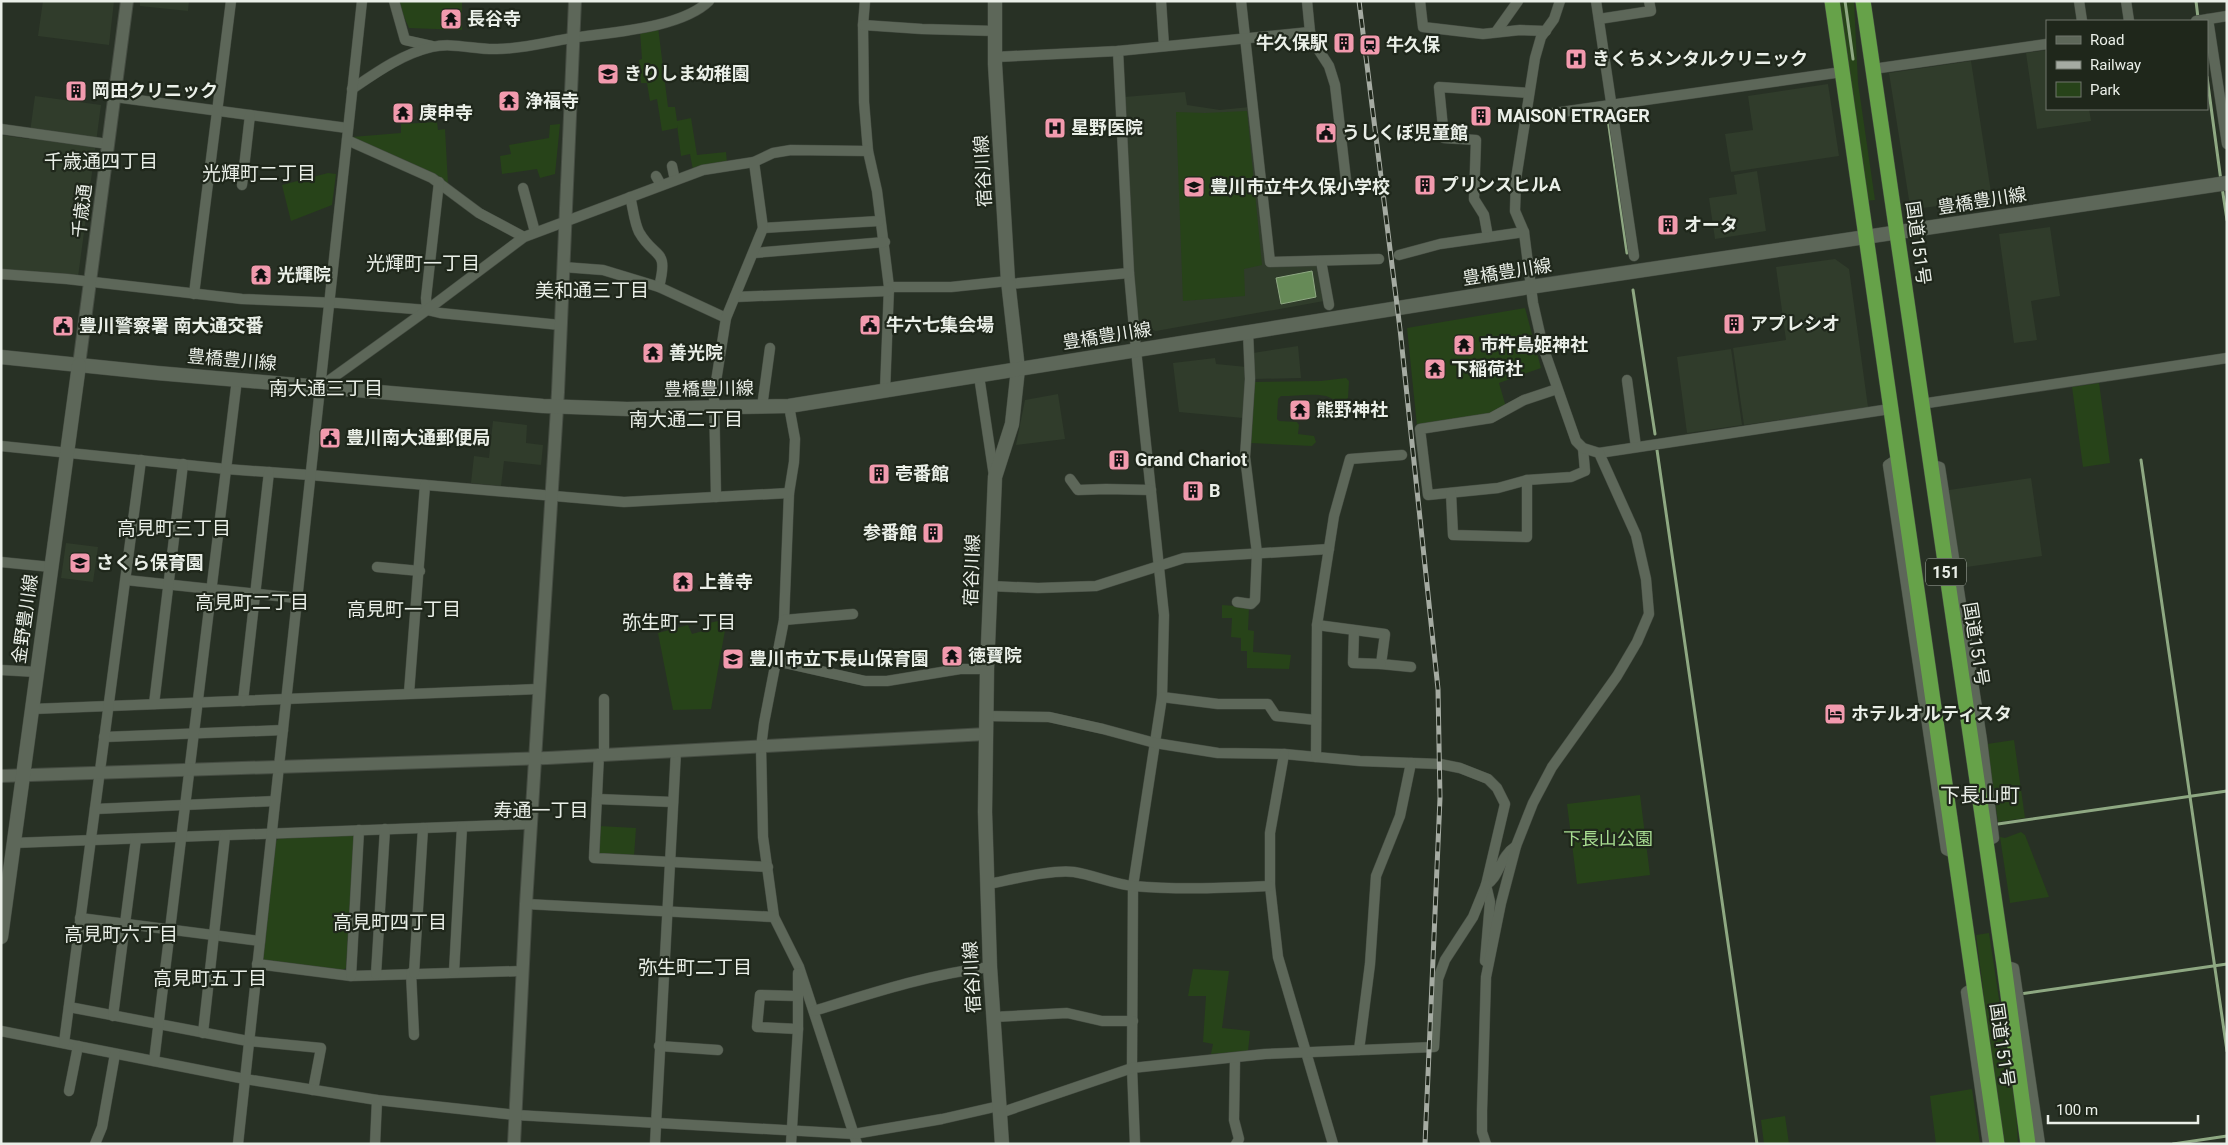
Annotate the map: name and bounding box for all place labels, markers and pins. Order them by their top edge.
temple icon: 長谷寺 [439,7,463,31]
place label: 長谷寺 [467,8,521,29]
building icon: 牛久保駅 [1332,31,1356,55]
place label: 牛久保駅 [1256,32,1328,53]
station icon: 牛久保 [1358,33,1382,57]
place label: 牛久保 [1386,34,1441,55]
hospital icon: きくちメンタルクリニック [1564,47,1588,71]
place label: きくちメンタルクリニック [1592,48,1808,69]
school or university icon: きりしま幼稚園 [596,62,620,86]
place label: きりしま幼稚園 [624,63,750,84]
building icon: 岡田クリニック [64,79,88,103]
place label: 岡田クリニック [92,80,218,101]
temple icon: 浄福寺 [497,89,521,113]
place label: 浄福寺 [525,90,579,111]
temple icon: 庚申寺 [391,101,415,125]
place label: 庚申寺 [419,102,473,123]
building icon: MAISON ETRAGER [1469,104,1493,128]
place label: MAISON ETRAGER [1497,105,1650,126]
hospital icon: 星野医院 [1043,116,1067,140]
place label: 星野医院 [1071,117,1143,138]
public building icon: うしくぼ児童館 [1314,121,1338,145]
place label: うしくぼ児童館 [1342,122,1468,143]
building icon: プリンスヒルA [1413,173,1437,197]
place label: プリンスヒルA [1441,174,1562,195]
school or university icon: 豊川市立牛久保小学校 [1182,175,1206,199]
place label: 豊川市立牛久保小学校 [1210,176,1390,197]
building icon: オータ [1656,213,1680,237]
place label: オータ [1684,214,1738,235]
temple icon: 光輝院 [249,263,273,287]
place label: 光輝院 [277,264,331,285]
building icon: アプレシオ [1722,312,1746,336]
public building icon: 牛六七集会場 [858,313,882,337]
place label: アプレシオ [1750,313,1840,334]
public building icon: 豊川警察署 南大通交番 [51,314,75,338]
place label: 牛六七集会場 [886,314,994,335]
place label: 豊川警察署 南大通交番 [79,315,263,336]
temple icon: 市杵島姫神社 [1452,333,1476,357]
place label: 市杵島姫神社 [1480,334,1588,355]
temple icon: 善光院 [641,341,665,365]
place label: 善光院 [669,342,723,363]
temple icon: 下稲荷社 [1423,357,1447,381]
place label: 下稲荷社 [1451,358,1523,379]
temple icon: 熊野神社 [1288,398,1312,422]
place label: 熊野神社 [1316,399,1388,420]
public building icon: 豊川南大通郵便局 [318,426,342,450]
place label: 豊川南大通郵便局 [346,427,490,448]
building icon: Grand Chariot [1107,448,1131,472]
place label: Grand Chariot [1135,449,1247,470]
building icon: 壱番館 [867,462,891,486]
place label: 壱番館 [895,463,949,484]
building icon: B [1181,479,1205,503]
place label: B [1209,480,1221,501]
building icon: 参番館 [921,521,945,545]
place label: 参番館 [863,522,917,543]
school or university icon: さくら保育園 [68,551,92,575]
place label: さくら保育園 [96,552,204,573]
temple icon: 上善寺 [671,570,695,594]
place label: 上善寺 [699,571,753,592]
temple icon: 徳寶院 [940,644,964,668]
place label: 徳寶院 [968,645,1022,666]
school or university icon: 豊川市立下長山保育園 [721,647,745,671]
place label: 豊川市立下長山保育園 [749,648,929,669]
hotel icon: ホテルオルティスタ [1823,702,1847,726]
place label: ホテルオルティスタ [1851,703,2012,724]

